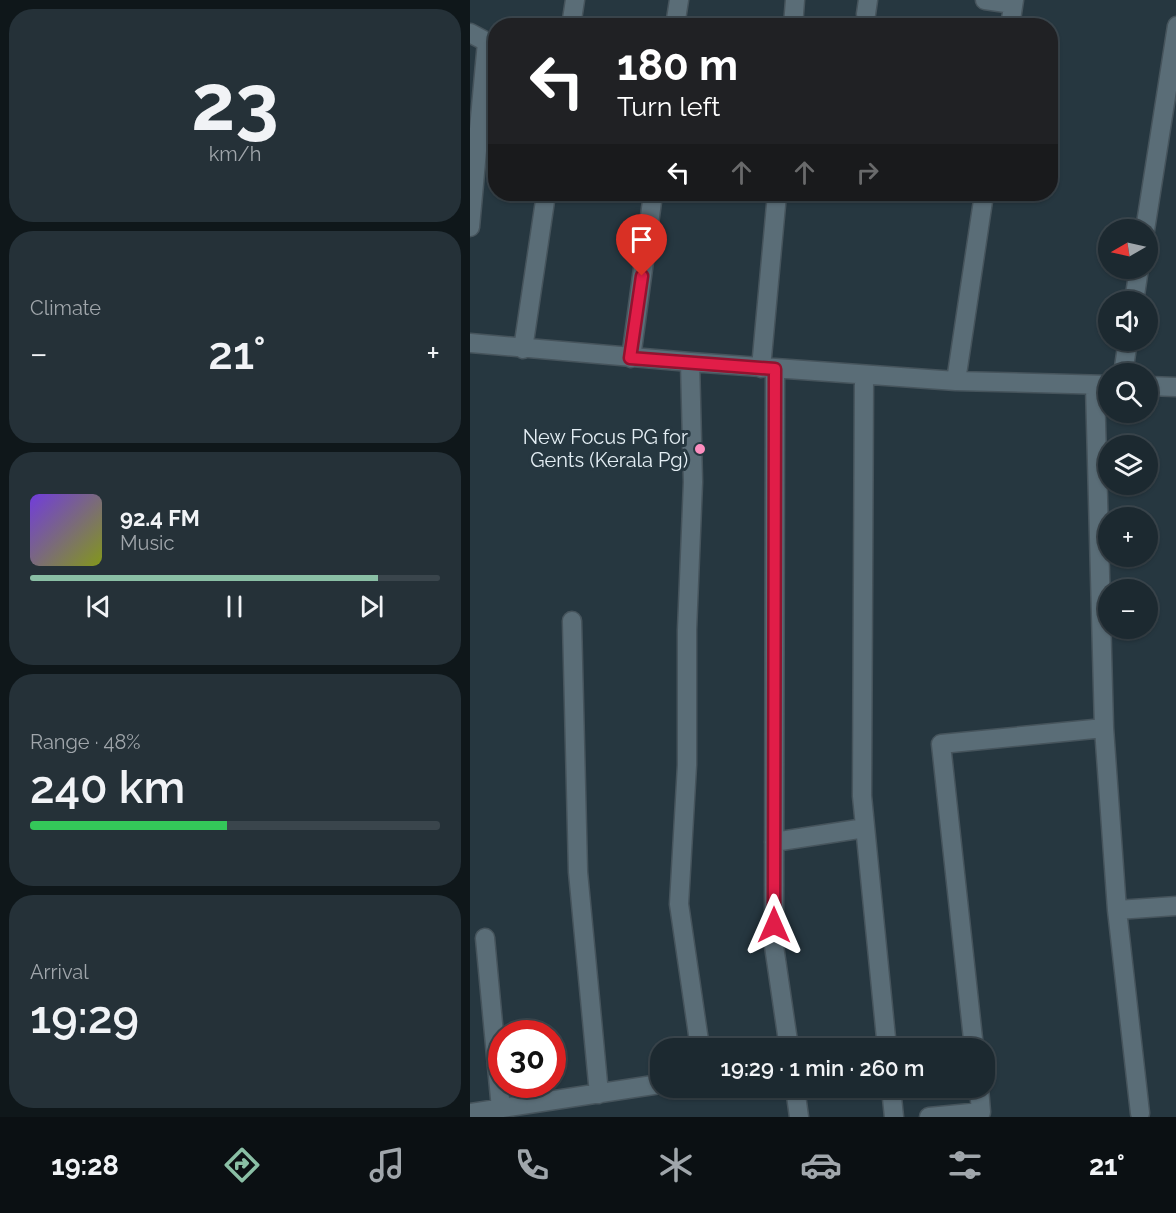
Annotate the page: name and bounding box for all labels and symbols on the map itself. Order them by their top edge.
pin [616,214,667,276]
north arrow [1098,219,1158,279]
place label: New Focus PG for Gents (Kerala Pg) [523,425,688,472]
marker: New Focus PG for Gents (Kerala Pg) [693,442,707,456]
position arrow [742,893,806,957]
speed limit sign: 30 [488,1020,566,1098]

